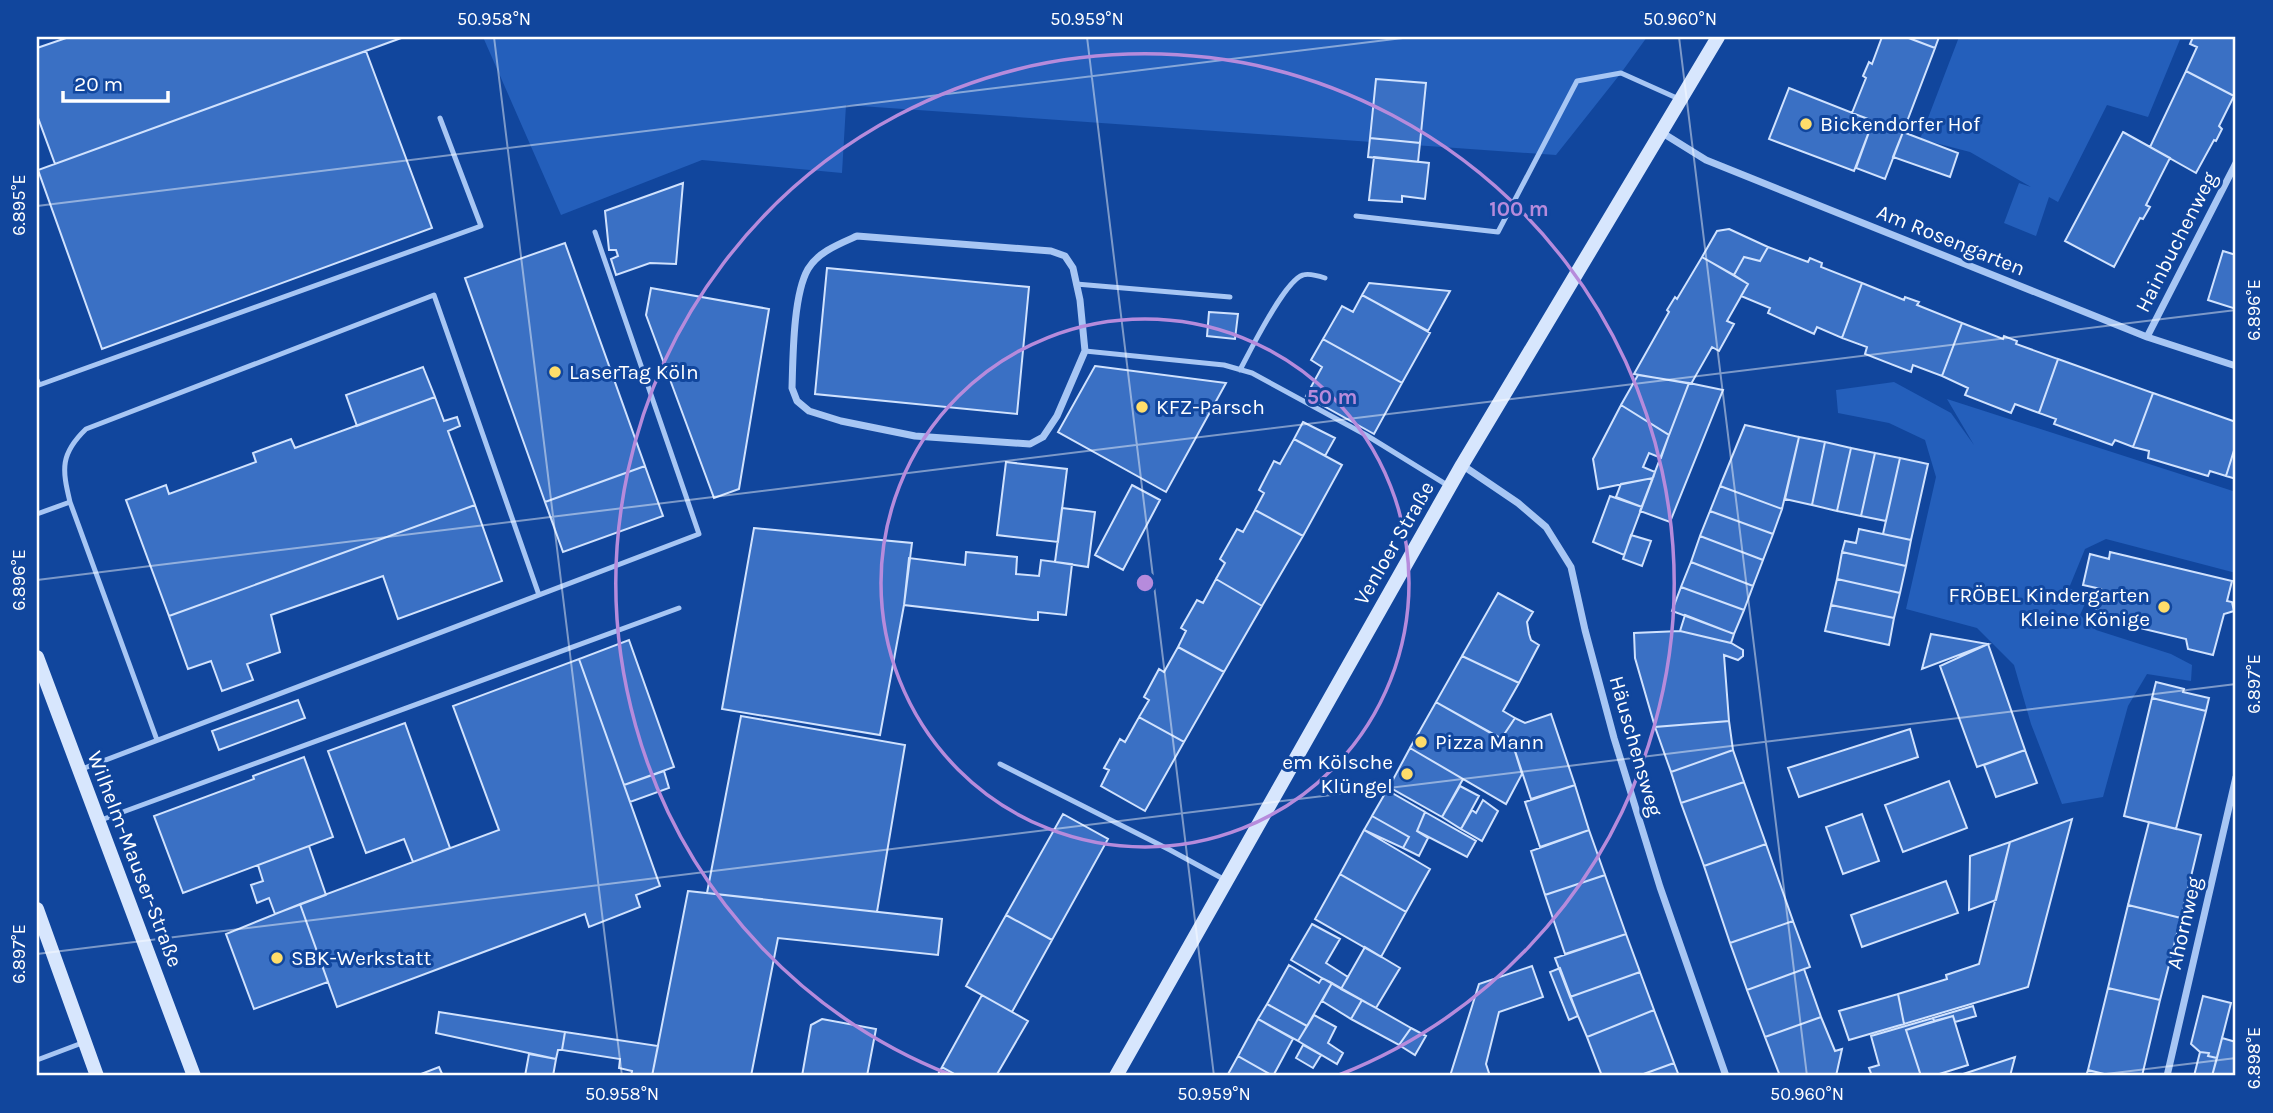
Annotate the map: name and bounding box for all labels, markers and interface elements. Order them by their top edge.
text: 50.958°N [457,8,531,30]
text: 50.959°N [1050,8,1124,30]
text: 50.960°N [1643,8,1717,30]
scale bar [63,60,168,104]
text: 20 m [74,72,123,96]
place label: Bickendorfer Hof [1820,112,1981,136]
marker: Bickendorfer Hof [1798,116,1814,132]
street label: Hainbuchenweg [2130,168,2222,316]
text: 6.895°E [8,174,30,236]
text: 100 m [1489,197,1549,221]
street label: Am Rosengarten [1873,199,2029,281]
text: 6.896°E [2243,279,2265,341]
place label: LaserTag Köln [569,360,699,384]
marker: LaserTag Köln [547,364,563,380]
text: 50 m [1307,385,1357,409]
place label: KFZ-Parsch [1156,395,1265,419]
marker: KFZ-Parsch [1134,399,1150,415]
street label: Venloer Straße [1349,477,1439,609]
text: 6.896°E [8,549,30,611]
centre of rings [1133,571,1157,595]
place label: FRÖBEL Kindergarten Kleine Könige [1948,583,2150,631]
marker: FRÖBEL Kindergarten Kleine Könige [2156,599,2172,615]
text: 6.897°E [2243,654,2265,714]
street label: Häuschensweg [1604,673,1668,819]
place label: Pizza Mann [1435,730,1544,754]
marker: Pizza Mann [1413,734,1429,750]
street label: Wilhelm-Mauser-Straße [83,748,187,970]
place label: em Kölsche Klüngel [1282,750,1393,798]
marker: em Kölsche Klüngel [1399,766,1415,782]
street label: Ahornweg [2162,874,2206,972]
text: 6.897°E [8,924,30,984]
place label: SBK-Werkstatt [291,946,432,970]
marker: SBK-Werkstatt [269,950,285,966]
text: 6.898°E [2243,1027,2265,1089]
text: 50.958°N [585,1083,659,1105]
text: 50.959°N [1177,1083,1251,1105]
text: 50.960°N [1770,1083,1844,1105]

